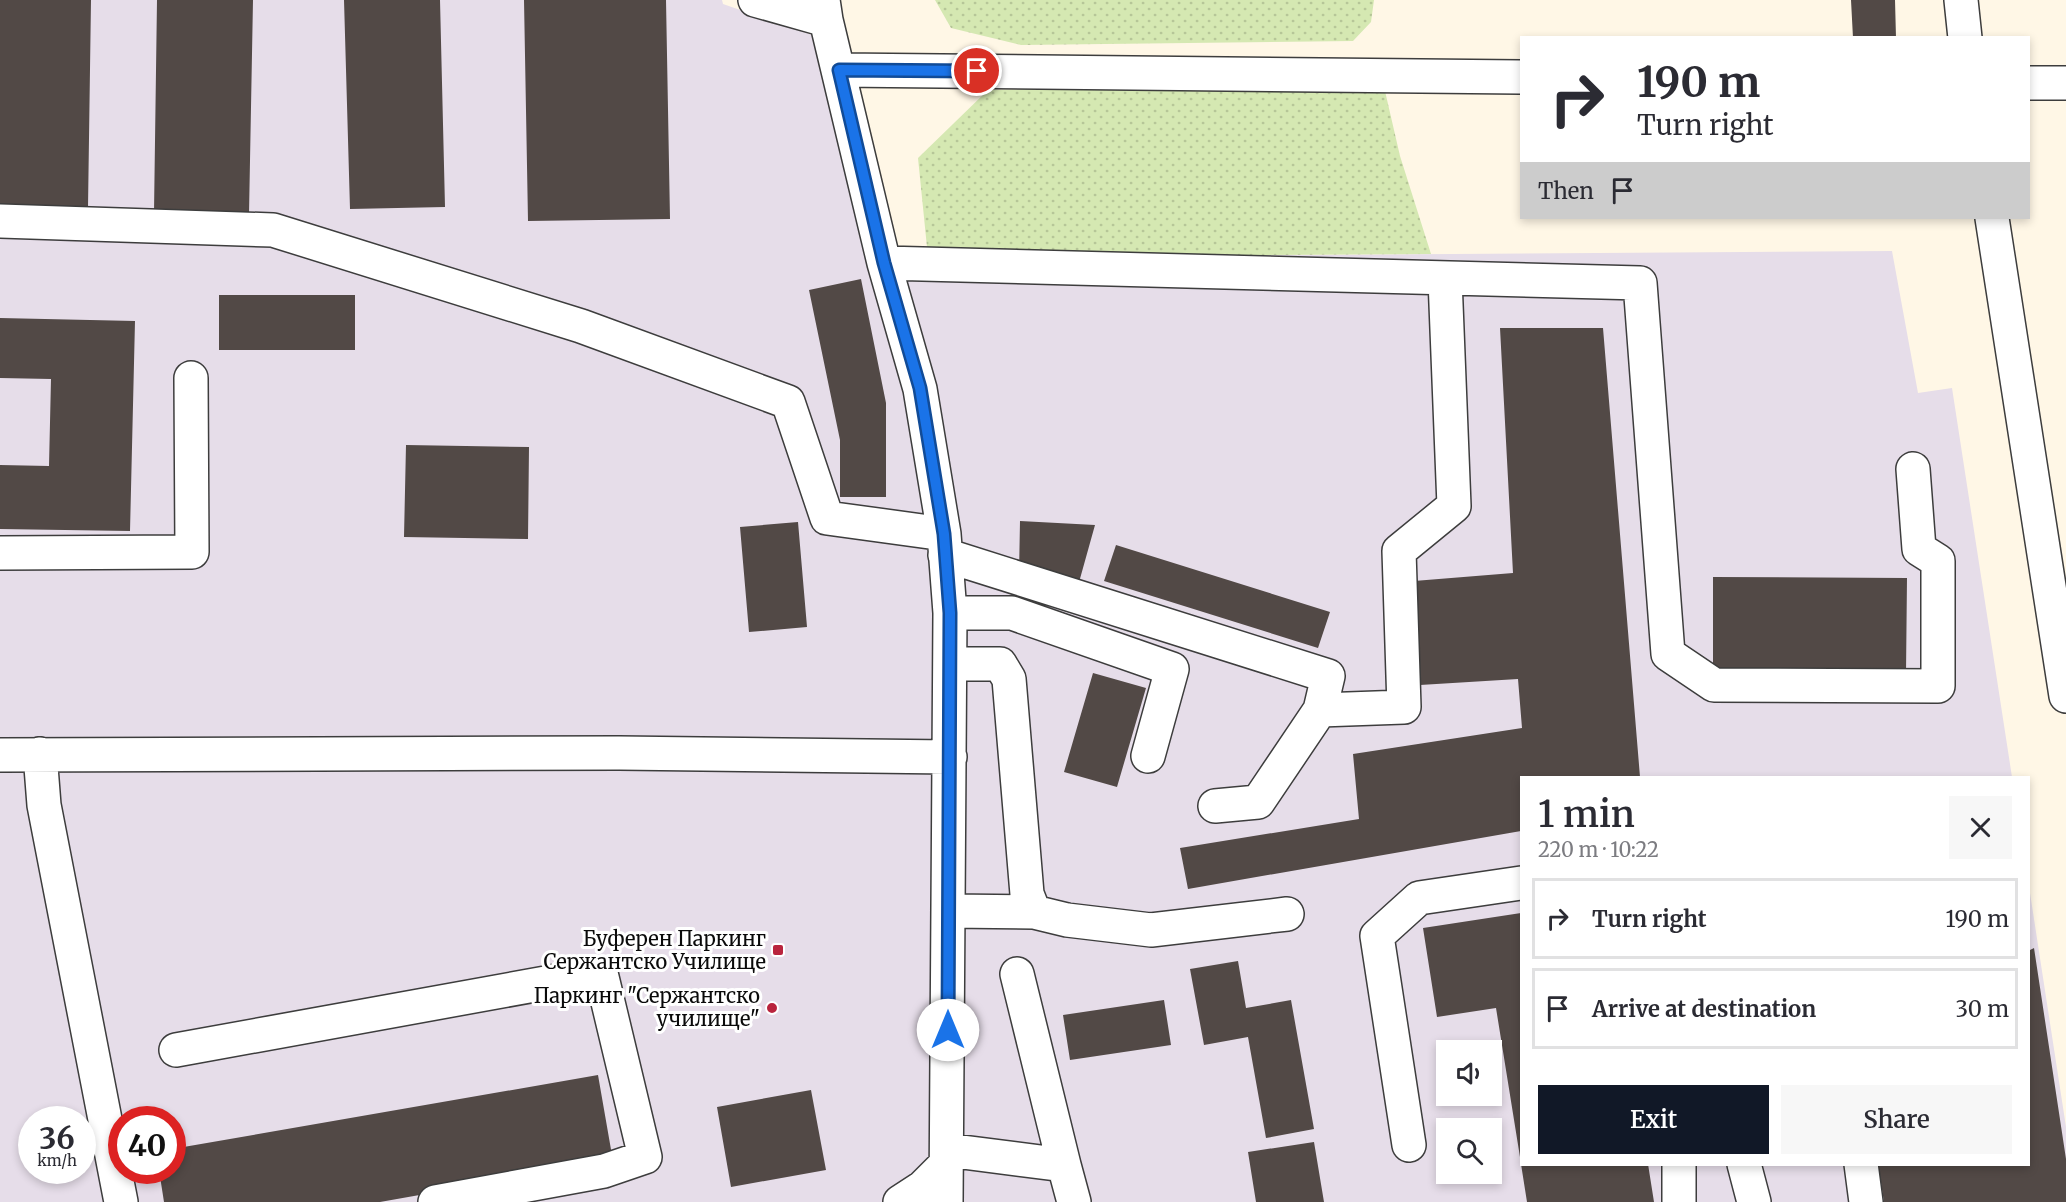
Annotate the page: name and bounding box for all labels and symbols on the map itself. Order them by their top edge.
pin [951,45,1002,96]
place label: Буферен Паркинг Сержантско Училище [543,926,766,974]
marker: Буферен Паркинг Сержантско Училище [771,943,785,957]
place label: Паркинг "Сержантско училище" [534,983,760,1031]
position arrow [916,998,980,1062]
marker: Паркинг "Сержантско училище" [765,1001,779,1015]
speed limit sign: 40 [108,1106,186,1184]

